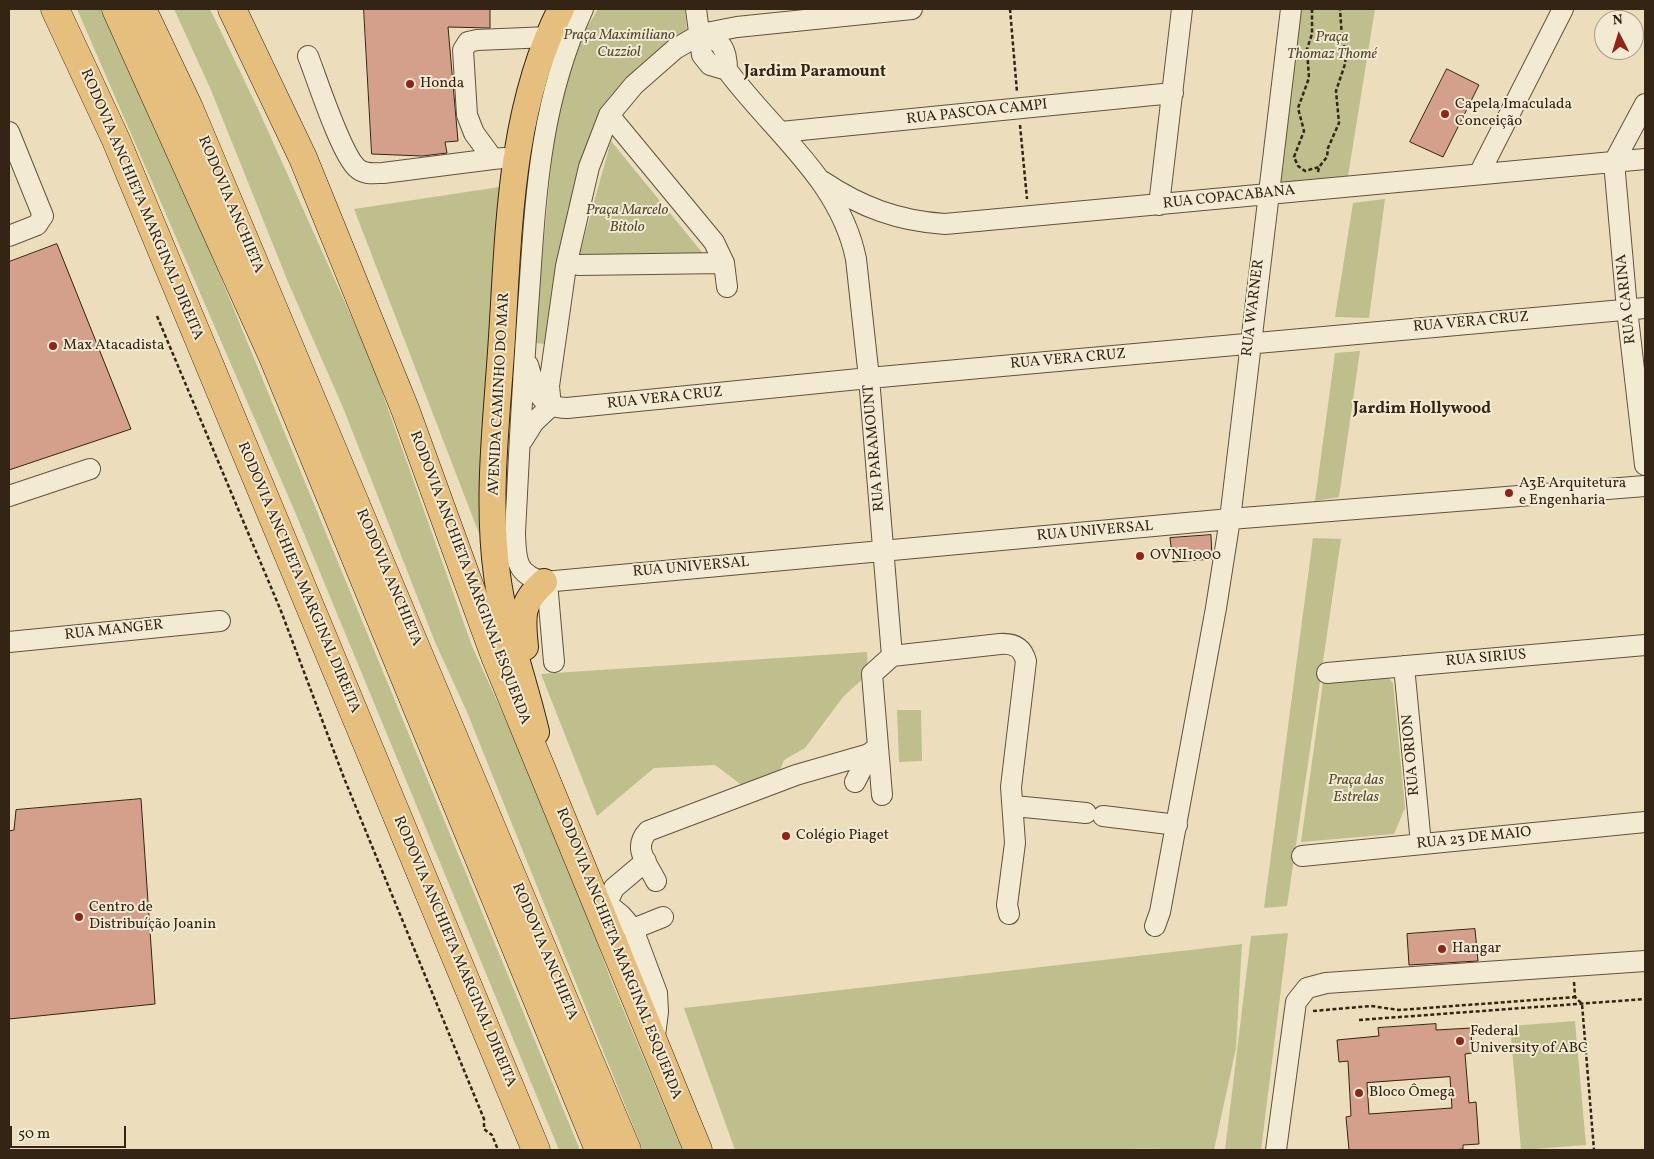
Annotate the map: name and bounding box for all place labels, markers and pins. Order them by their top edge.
place label: Honda [420,75,464,93]
marker: Honda [404,78,416,90]
place label: Capela Imaculada Conceição [1455,96,1572,131]
marker: Capela Imaculada Conceição [1439,108,1451,120]
place label: Max Atacadista [63,337,164,355]
marker: Max Atacadista [47,340,59,352]
place label: A3E Arquitetura e Engenharia [1519,475,1626,510]
marker: A3E Arquitetura e Engenharia [1503,487,1515,499]
place label: OVNI1000 [1150,547,1221,565]
marker: OVNI1000 [1134,550,1146,562]
place label: Colégio Piaget [796,827,889,845]
marker: Colégio Piaget [780,830,792,842]
place label: Centro de Distribuíção Joanin [89,899,216,934]
marker: Centro de Distribuíção Joanin [73,911,85,923]
place label: Hangar [1452,940,1501,958]
marker: Hangar [1436,943,1448,955]
place label: Federal University of ABC [1470,1023,1588,1058]
marker: Federal University of ABC [1454,1035,1466,1047]
place label: Bloco Ômega [1369,1084,1455,1102]
marker: Bloco Ômega [1353,1087,1365,1099]

